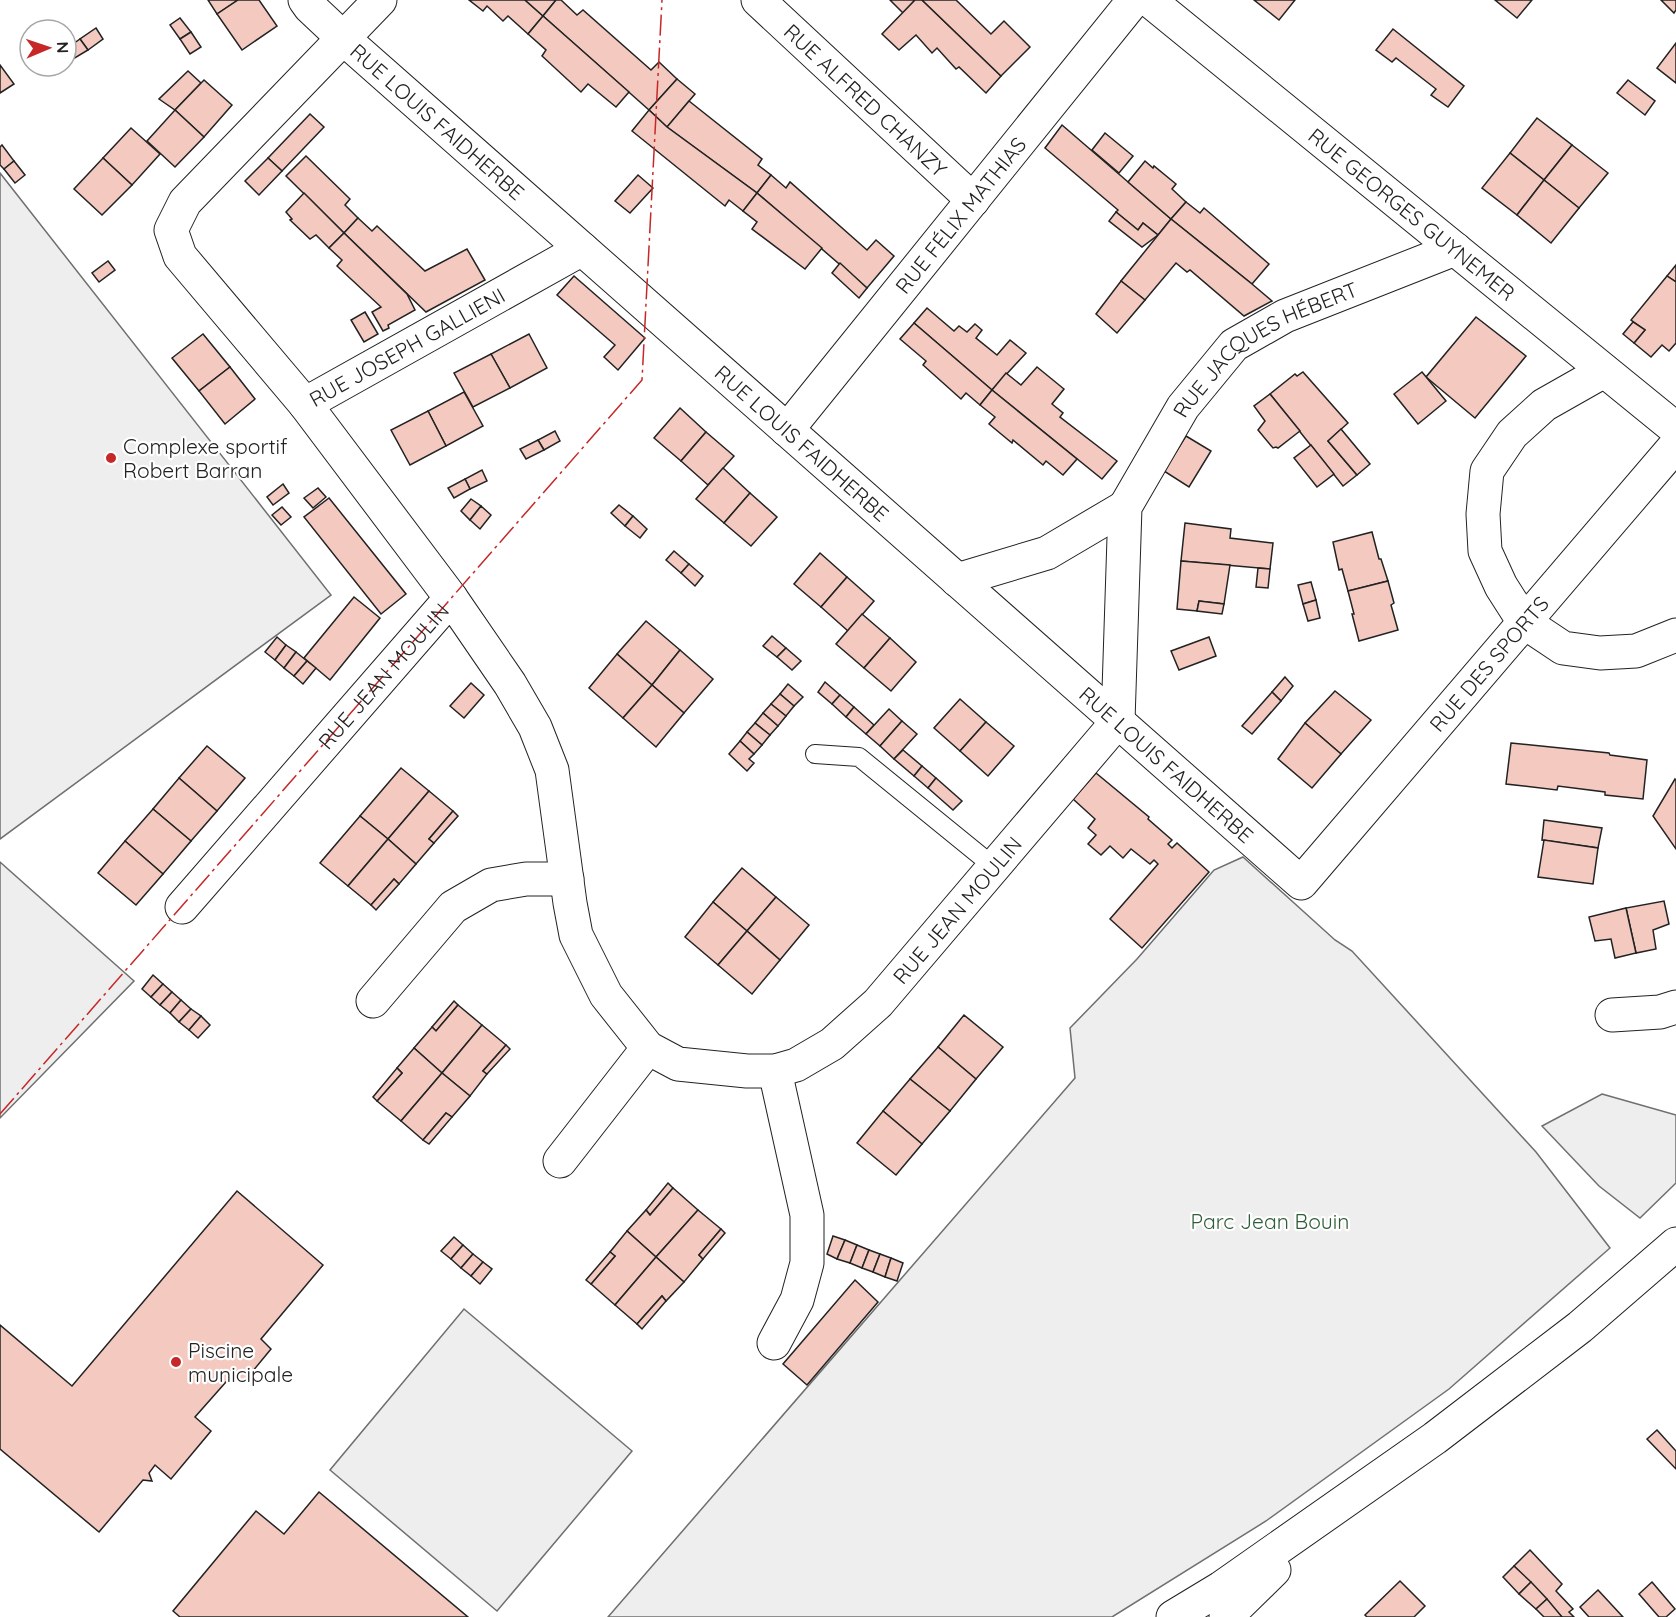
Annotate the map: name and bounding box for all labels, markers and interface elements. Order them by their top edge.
north arrow [18,18,78,78]
street label: RUE ALFRED CHANZY [779,18,953,182]
street label: RUE LOUIS FAIDHERBE [345,38,530,205]
text: N [53,41,73,54]
street label: RUE GEORGES GUYNEMER [1303,122,1521,306]
street label: RUE FÉLIX MATHIAS [889,132,1031,299]
street label: RUE JACQUES HÉBERT [1167,276,1361,422]
street label: RUE JOSEPH GALLIENI [304,282,509,412]
street label: RUE LOUIS FAIDHERBE [710,359,894,527]
place label: Complexe sportif Robert Barran [123,433,288,483]
marker: Complexe sportif Robert Barran [104,451,118,465]
street label: RUE DES SPORTS [1424,591,1554,737]
street label: RUE JEAN MOULIN [312,598,454,754]
street label: RUE LOUIS FAIDHERBE [1074,681,1259,848]
street label: RUE JEAN MOULIN [887,831,1027,989]
park label: Parc Jean Bouin [1191,1208,1349,1234]
place label: Piscine municipale [188,1337,293,1387]
marker: Piscine municipale [169,1355,183,1369]

